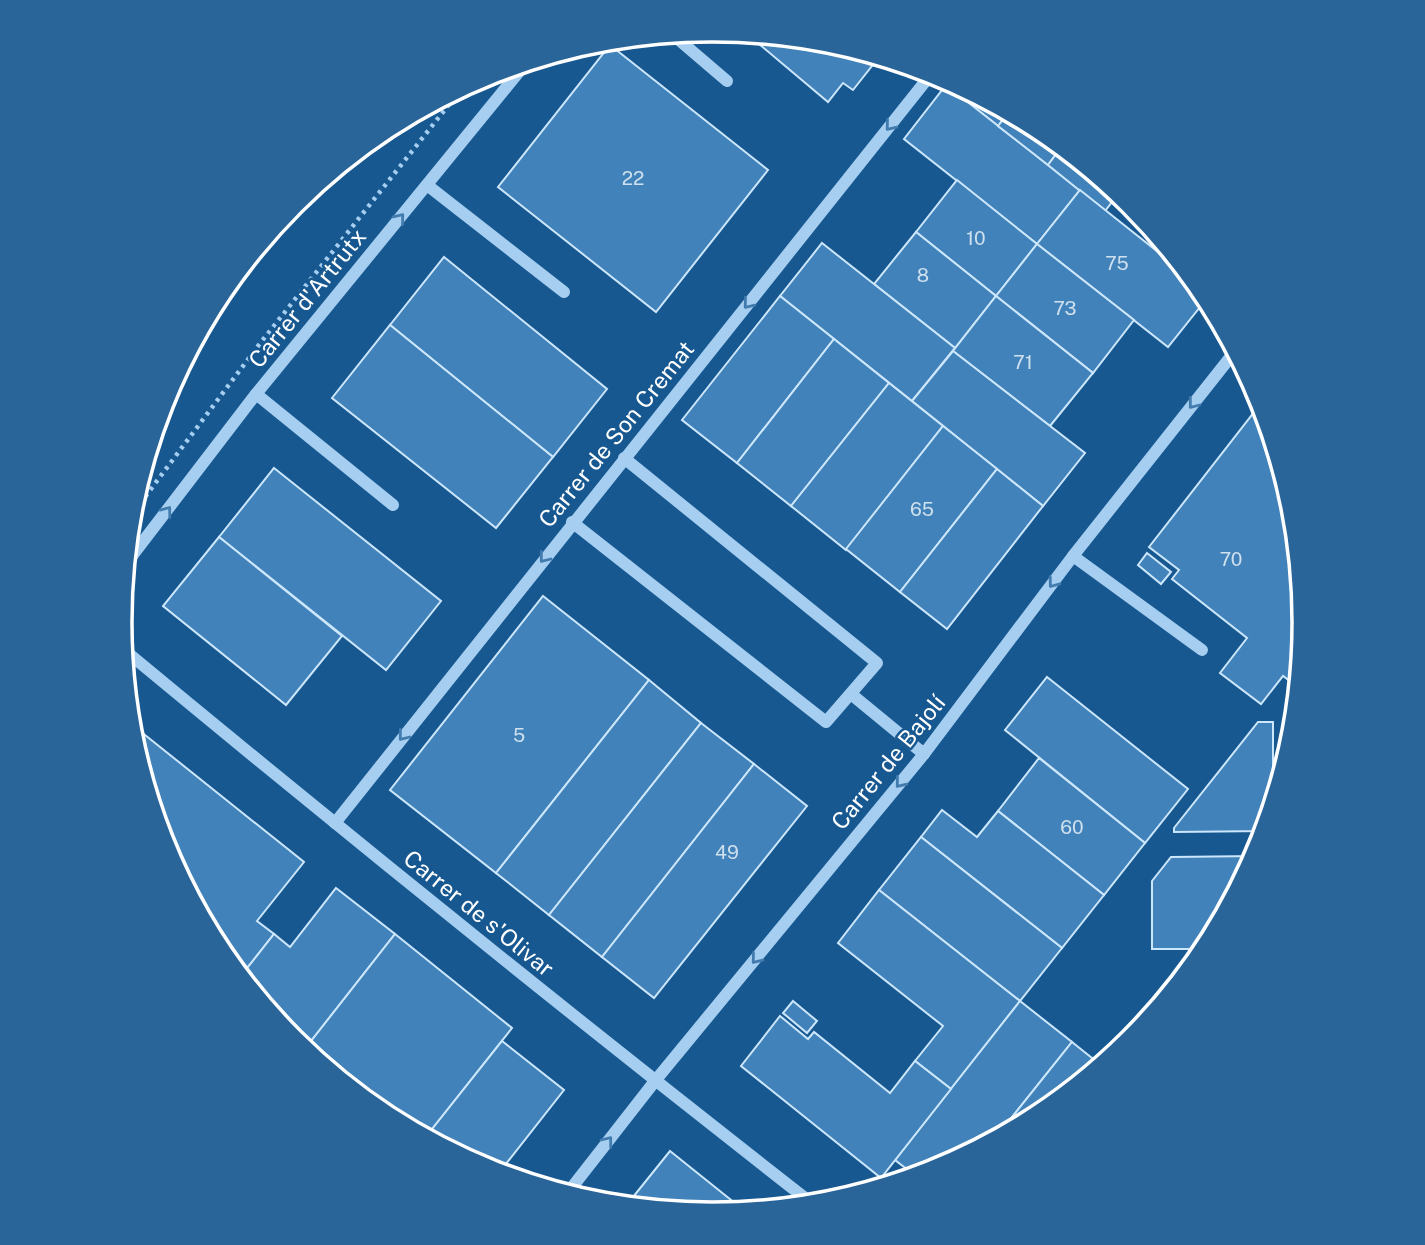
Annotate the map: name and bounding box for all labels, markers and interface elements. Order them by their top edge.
one-way arrow [885,119,898,131]
house number: 22 [622,167,644,189]
one-way arrow [392,213,404,226]
street label: Carrer d'Artrutx [243,223,371,373]
house number: 10 [966,227,986,249]
house number: 75 [1105,252,1129,274]
house number: 8 [917,264,929,286]
one-way arrow [743,296,756,308]
house number: 73 [1053,297,1077,319]
street label: Carrer de Son Cremat [533,335,699,533]
house number: 71 [1013,351,1033,373]
one-way arrow [1189,396,1202,408]
house number: 65 [910,498,934,520]
one-way arrow [158,506,171,518]
house number: 70 [1220,548,1242,570]
one-way arrow [540,550,553,562]
one-way arrow [1048,575,1061,587]
street label: Carrer de Bajolí [825,689,951,835]
house number: 5 [513,724,525,746]
one-way arrow [399,729,412,741]
one-way arrow [896,776,909,788]
house number: 60 [1060,816,1084,838]
house number: 49 [715,841,739,863]
street label: Carrer de s'Olivar [399,844,559,982]
one-way arrow [751,951,764,963]
one-way arrow [600,1136,613,1148]

